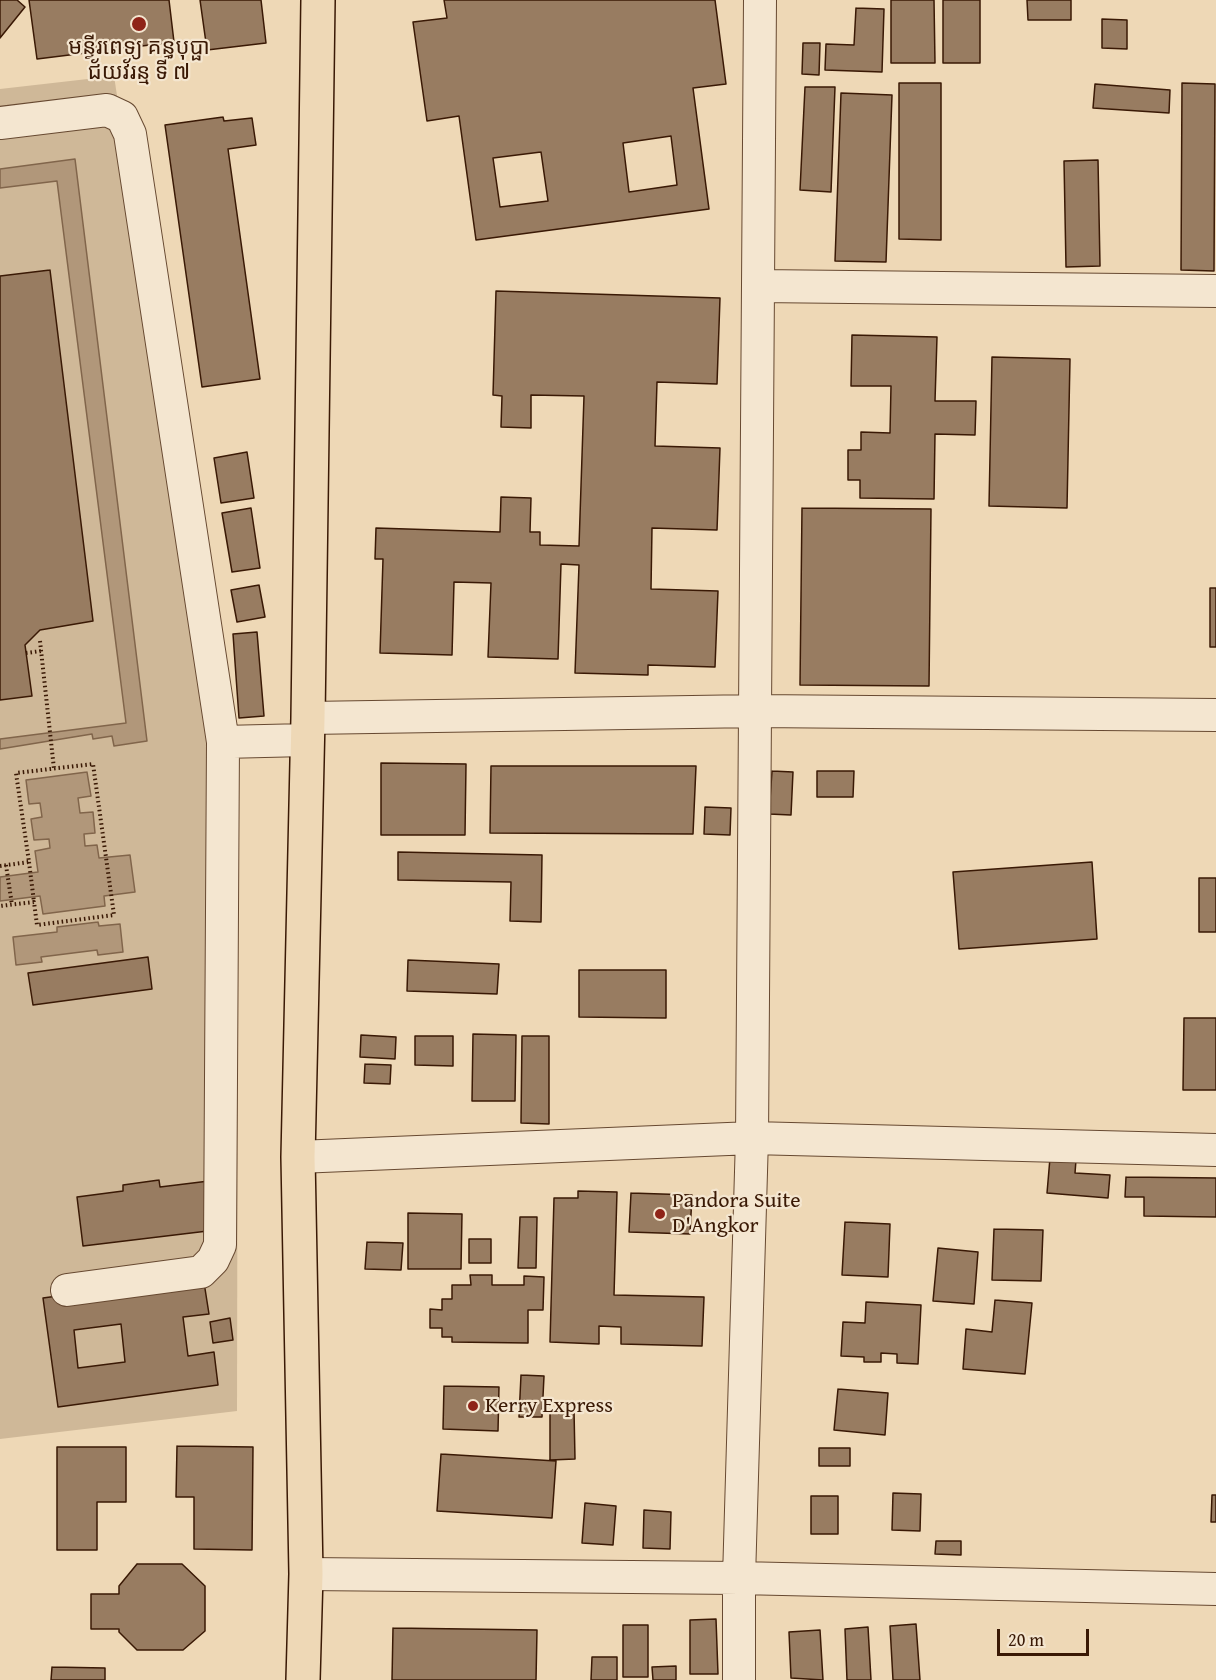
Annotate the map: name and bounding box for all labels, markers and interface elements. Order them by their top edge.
marker: មន្ទីរពេទ្យ គន្ធបុប្ផា ជ័យវ័រន្ម ទី ៧ [130,15,148,33]
place label: មន្ទីរពេទ្យ គន្ធបុប្ផា ជ័យវ័រន្ម ទី ៧ [68,35,210,86]
place label: Pandora Suite D'Angkor [672,1188,801,1240]
marker: Pandora Suite D'Angkor [653,1207,667,1221]
place label: Kerry Express [485,1393,613,1419]
marker: Kerry Express [466,1399,480,1413]
scale bar [1000,1617,1092,1655]
text: 20 m [1008,1626,1044,1653]

